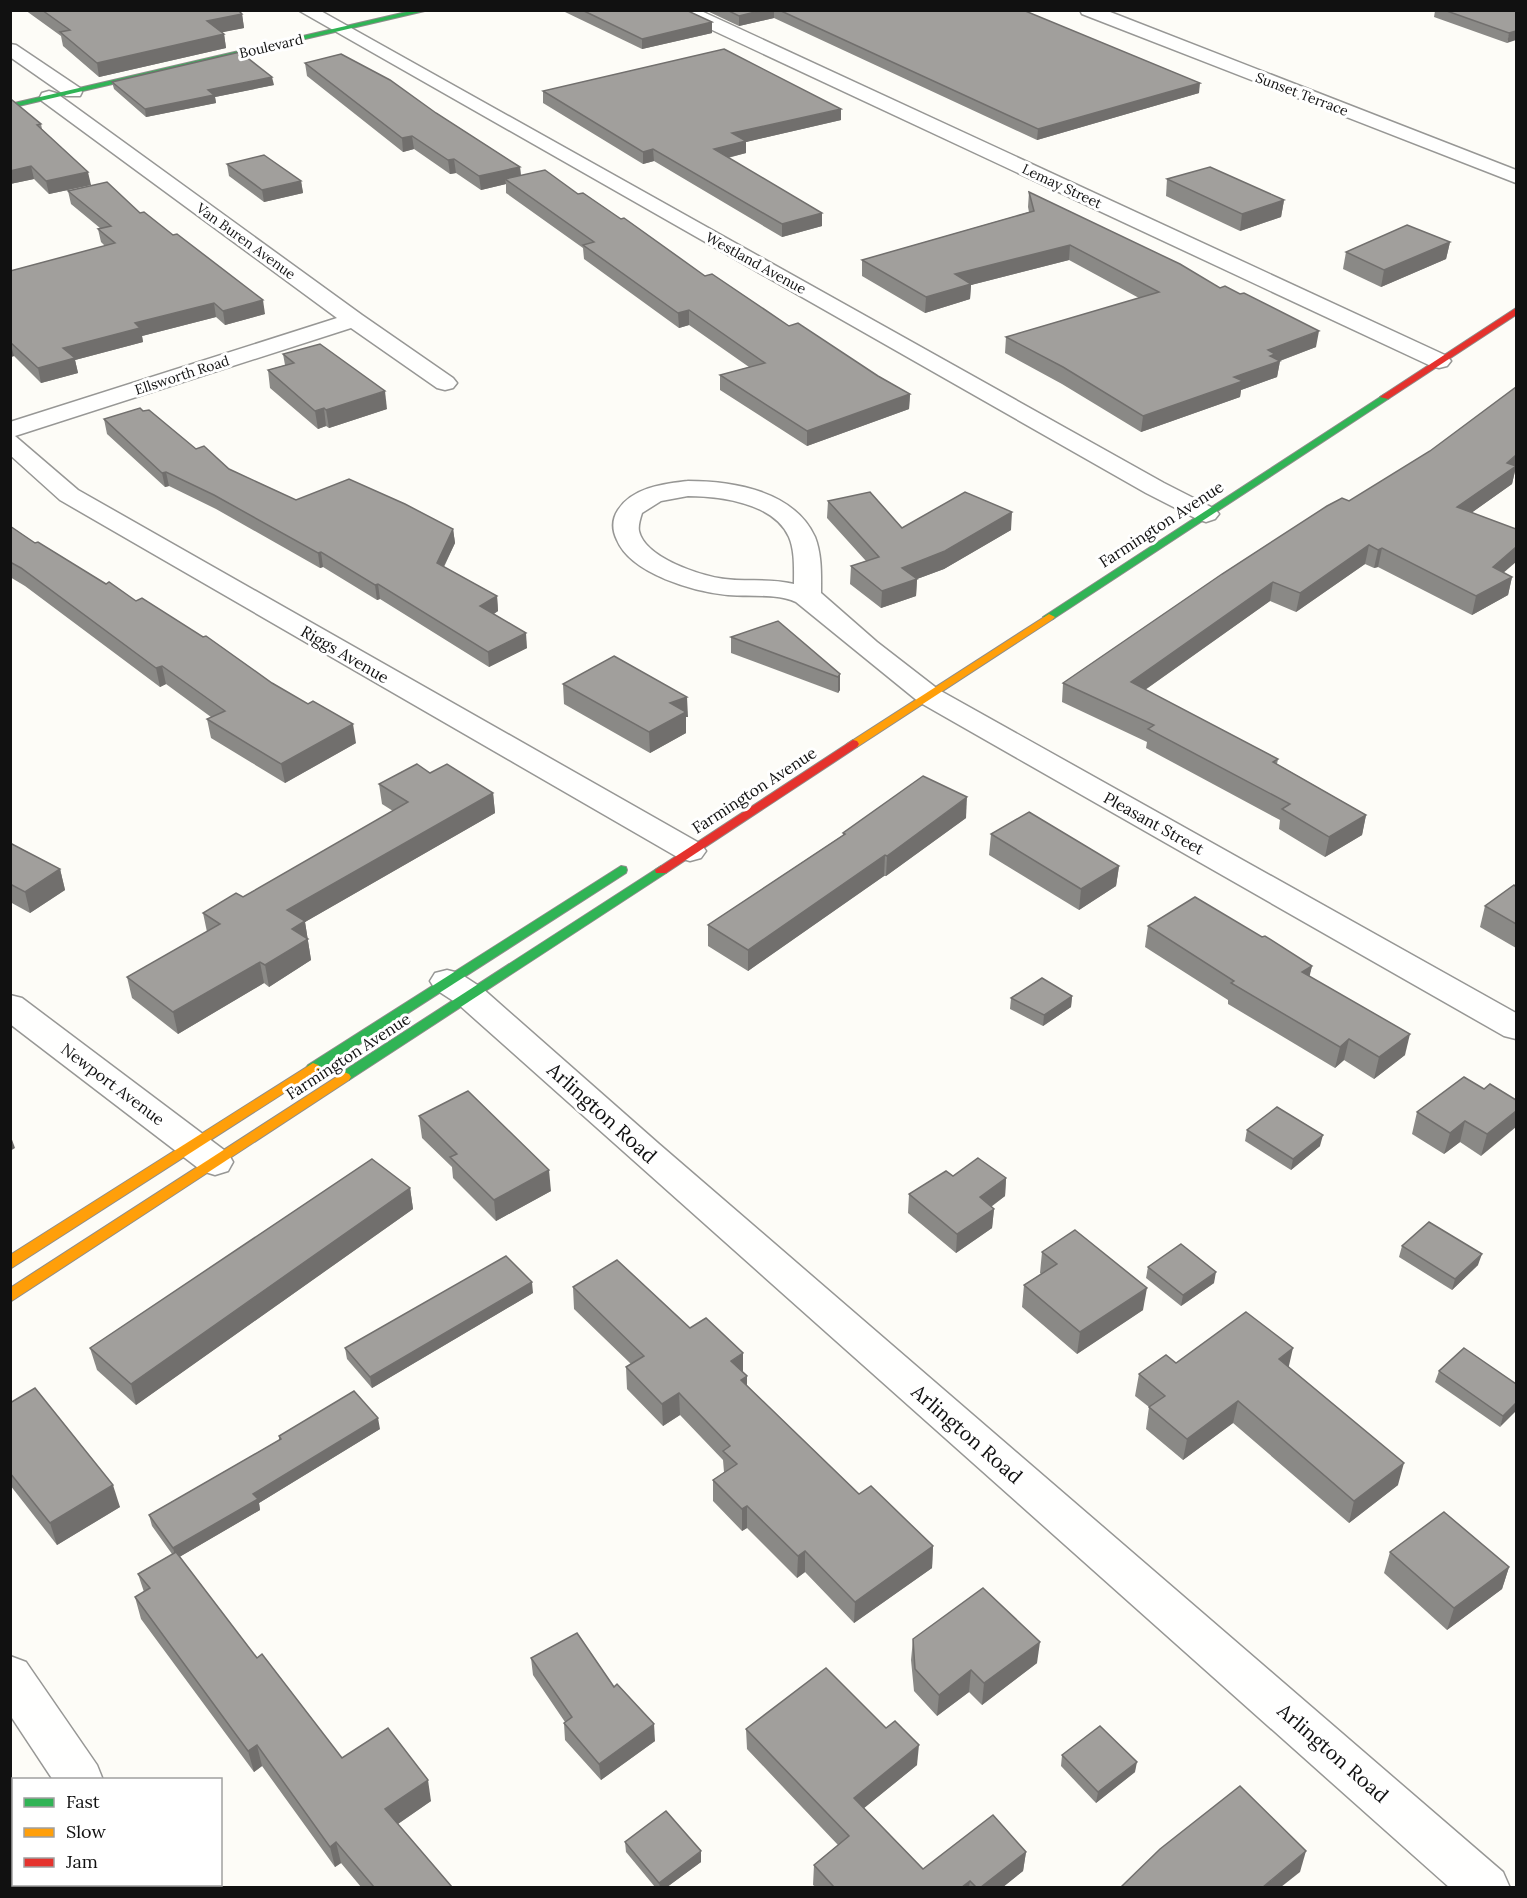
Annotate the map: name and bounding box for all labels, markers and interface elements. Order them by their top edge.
street label: Boulevard [237,30,305,62]
street label: Sunset Terrace [1253,68,1351,120]
street label: Lemay Street [1019,160,1105,213]
street label: Van Buren Avenue [192,198,300,283]
street label: Westland Avenue [703,228,810,298]
street label: Ellsworth Road [133,351,231,399]
street label: Farmington Avenue [1095,476,1227,572]
street label: Riggs Avenue [297,621,393,687]
street label: Farmington Avenue [688,742,820,838]
street label: Pleasant Street [1100,787,1208,859]
street label: Farmington Avenue [282,1008,414,1104]
street label: Newport Avenue [57,1039,169,1130]
street label: Arlington Road [542,1056,662,1168]
street label: Arlington Road [906,1378,1028,1489]
street label: Arlington Road [1272,1697,1394,1808]
legend [12,1778,222,1886]
text: Fast [66,1790,100,1813]
text: Slow [66,1820,106,1843]
text: Jam [65,1850,98,1873]

